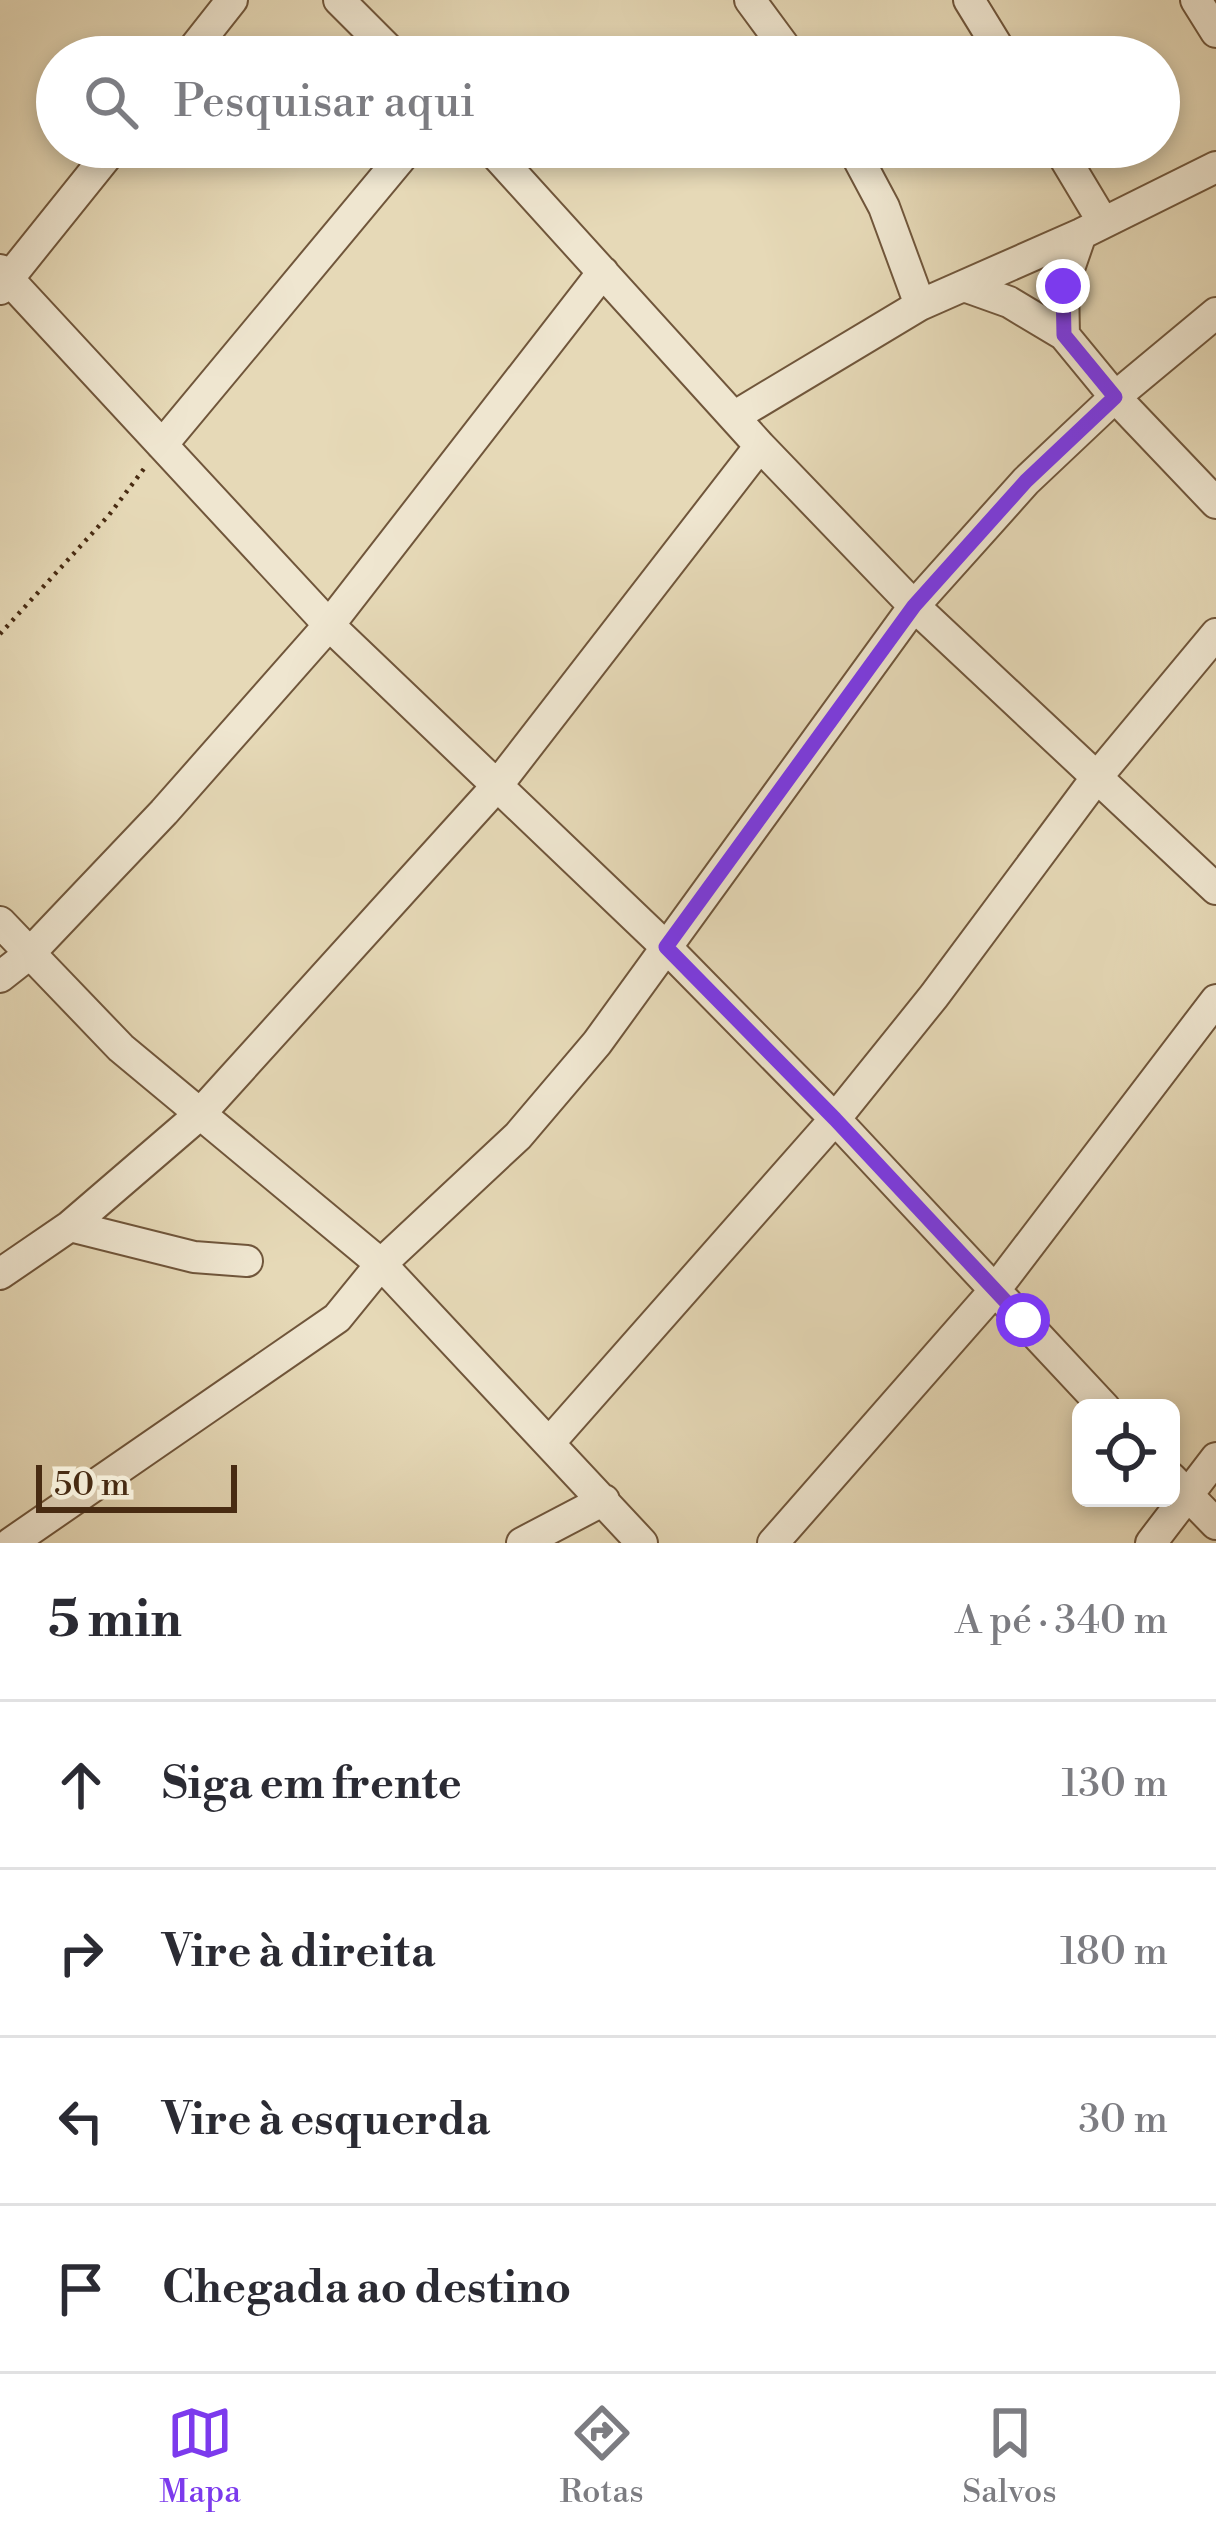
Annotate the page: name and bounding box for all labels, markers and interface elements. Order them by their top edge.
search box [36,36,1180,168]
icon: search [78,69,144,135]
text: Pesquisar aqui [174,74,475,131]
route end [1036,259,1090,313]
route start [996,1293,1050,1347]
map controls [1072,1399,1180,1507]
button: locate [1072,1399,1180,1507]
scale bar [36,1459,237,1512]
text: 50 m [54,1465,130,1506]
text: 5 min [48,1589,182,1653]
text: A pé · 340 m [955,1597,1168,1646]
icon: ahead [48,1752,114,1818]
text: Siga em frente [162,1756,462,1813]
text: 130 m [1062,1760,1168,1809]
icon: right [48,1920,114,1986]
text: Vire à direita [162,1924,435,1981]
text: 180 m [1060,1928,1168,1977]
icon: left [48,2088,114,2154]
text: Vire à esquerda [162,2092,490,2149]
text: 30 m [1078,2096,1168,2145]
icon: arrive [48,2256,114,2322]
text: Chegada ao destino [162,2260,571,2317]
tab: Mapa [159,2400,241,2513]
tab: Rotas [560,2400,644,2513]
tab: Salvos [962,2400,1057,2513]

